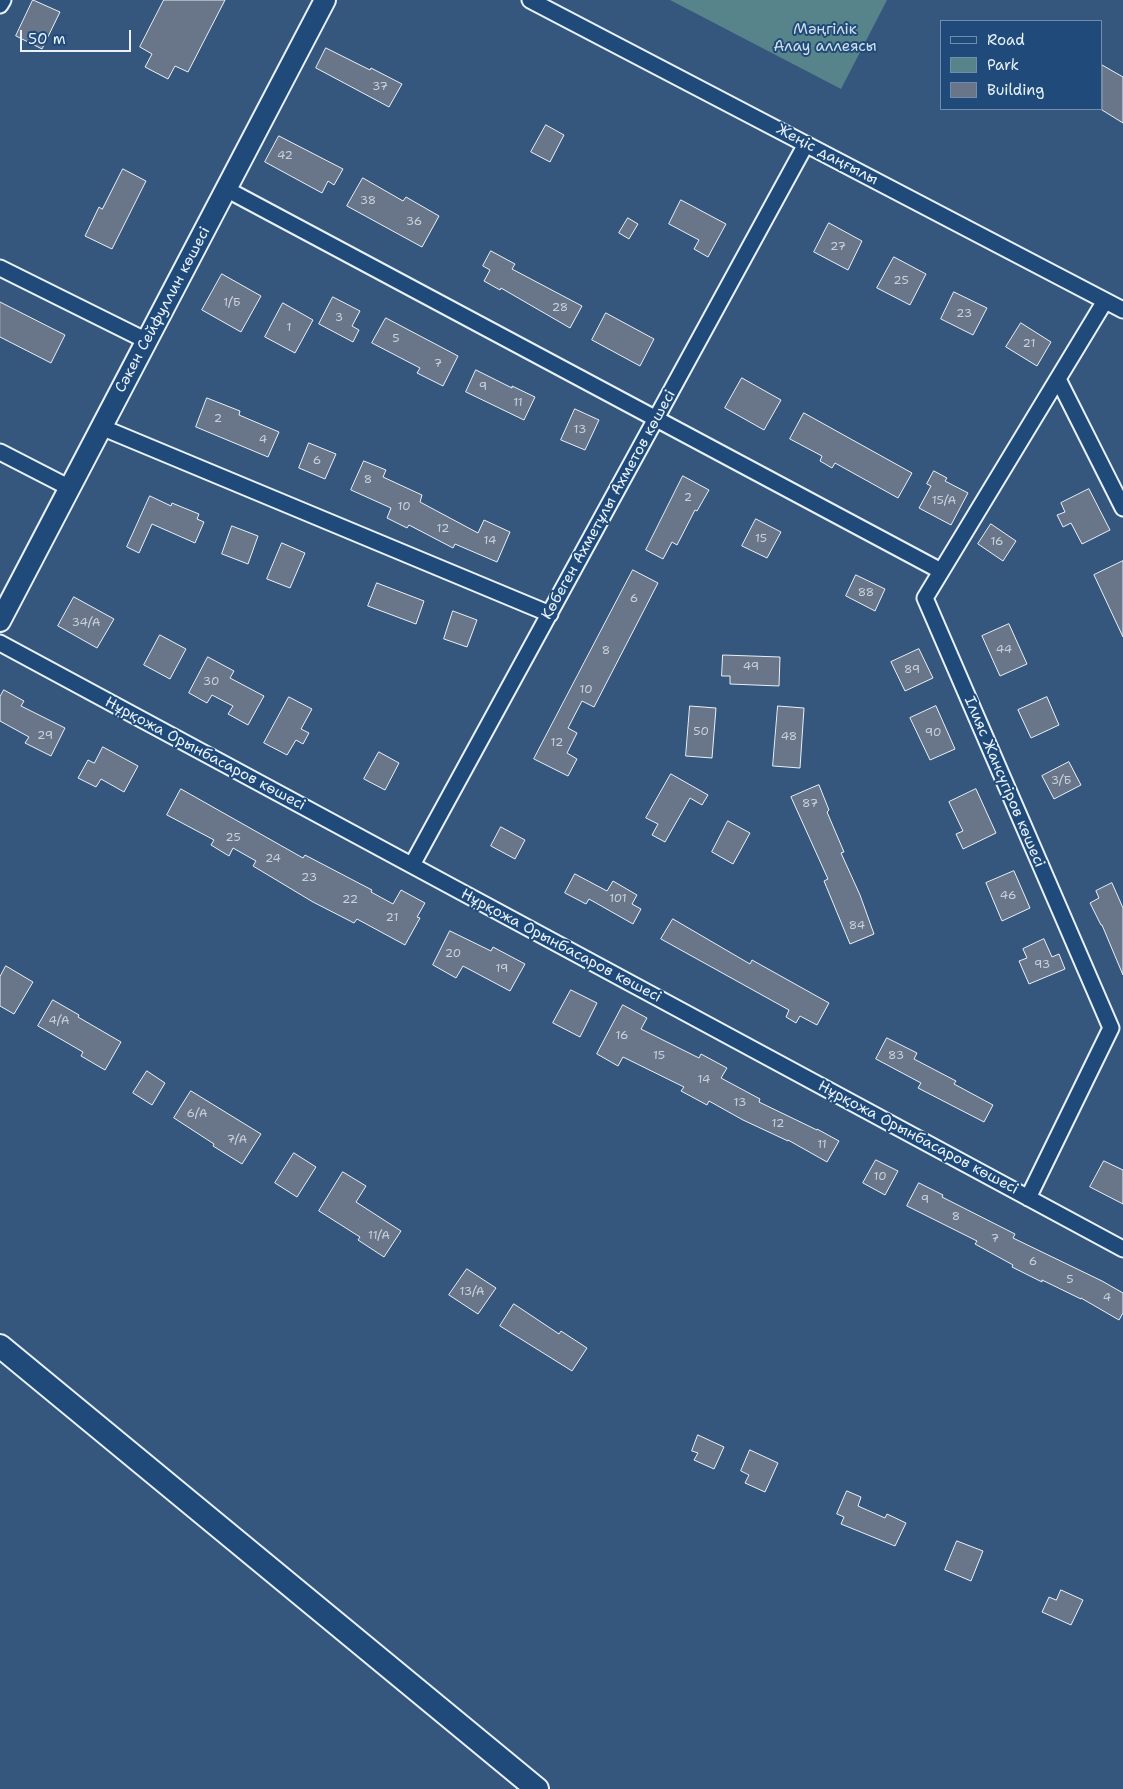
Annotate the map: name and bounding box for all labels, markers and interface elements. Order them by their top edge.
scale bar [22,20,134,52]
legend [940,20,1103,110]
park label: Мәңгілік Алау аллеясы [773,21,877,56]
text: 50 m [28,29,66,49]
text: Road [987,30,1025,50]
text: Park [987,55,1019,75]
house number: 37 [372,80,388,94]
text: Building [987,80,1044,100]
street label: Жеңіс даңғылы [773,121,881,189]
house number: 42 [277,149,293,163]
house number: 38 [360,194,376,208]
house number: 36 [406,215,422,229]
street label: Сәкен Сейфуллин көшесі [112,224,214,396]
house number: 27 [830,240,846,254]
house number: 25 [893,274,909,288]
house number: 1/Б [223,296,241,310]
house number: 28 [552,301,568,315]
house number: 23 [956,307,972,321]
house number: 3 [335,311,343,325]
house number: 1 [286,321,292,335]
house number: 5 [392,332,400,346]
house number: 21 [1023,337,1035,351]
house number: 7 [434,357,442,371]
house number: 9 [479,380,487,394]
street label: Көбеген Ахметұлы Ахметов көшесі [538,387,680,623]
house number: 11 [513,396,523,410]
house number: 2 [214,412,222,426]
house number: 13 [574,423,586,437]
house number: 4 [259,433,267,447]
house number: 6 [313,454,321,468]
house number: 8 [364,473,372,487]
house number: 2 [684,491,692,505]
house number: 15/А [932,494,956,508]
house number: 10 [397,500,411,514]
house number: 12 [437,522,449,536]
house number: 15 [755,532,767,546]
house number: 14 [484,534,496,548]
house number: 16 [990,535,1004,549]
house number: 88 [858,586,874,600]
house number: 6 [630,592,638,606]
house number: 34/А [72,616,100,630]
house number: 44 [996,643,1012,657]
house number: 8 [602,644,610,658]
house number: 49 [743,660,759,674]
house number: 89 [904,663,920,677]
house number: 30 [203,675,219,689]
house number: 10 [579,683,593,697]
street label: Нұрқожа Орынбасаров көшесі [102,693,308,815]
street label: Ілияс Жансүгіров көшесі [960,694,1048,870]
house number: 50 [693,725,709,739]
house number: 90 [925,726,941,740]
house number: 29 [37,729,53,743]
house number: 48 [781,730,797,744]
house number: 12 [551,736,563,750]
house number: 3/Б [1051,774,1071,788]
house number: 87 [802,797,818,811]
house number: 25 [225,831,241,845]
house number: 24 [265,852,281,866]
house number: 23 [301,871,317,885]
street label: Нұрқожа Орынбасаров көшесі [458,885,664,1007]
house number: 46 [1000,889,1016,903]
house number: 101 [609,892,627,906]
house number: 22 [342,893,358,907]
house number: 21 [386,911,398,925]
house number: 84 [849,919,865,933]
house number: 20 [445,947,461,961]
house number: 93 [1034,958,1050,972]
house number: 19 [496,962,508,976]
house number: 4/А [49,1014,69,1028]
house number: 16 [615,1029,629,1043]
house number: 15 [653,1049,665,1063]
house number: 83 [888,1049,904,1063]
house number: 14 [698,1073,710,1087]
street label: Нұрқожа Орынбасаров көшесі [815,1077,1021,1199]
house number: 13 [734,1096,746,1110]
house number: 6/А [187,1107,207,1121]
house number: 12 [772,1117,784,1131]
house number: 7/А [227,1133,247,1147]
house number: 11 [817,1138,827,1152]
house number: 10 [873,1170,887,1184]
house number: 9 [921,1193,929,1207]
house number: 8 [952,1210,960,1224]
house number: 11/А [368,1229,390,1243]
house number: 7 [991,1232,999,1246]
house number: 6 [1029,1255,1037,1269]
house number: 5 [1066,1273,1074,1287]
house number: 13/А [459,1285,485,1299]
house number: 4 [1103,1291,1111,1305]

